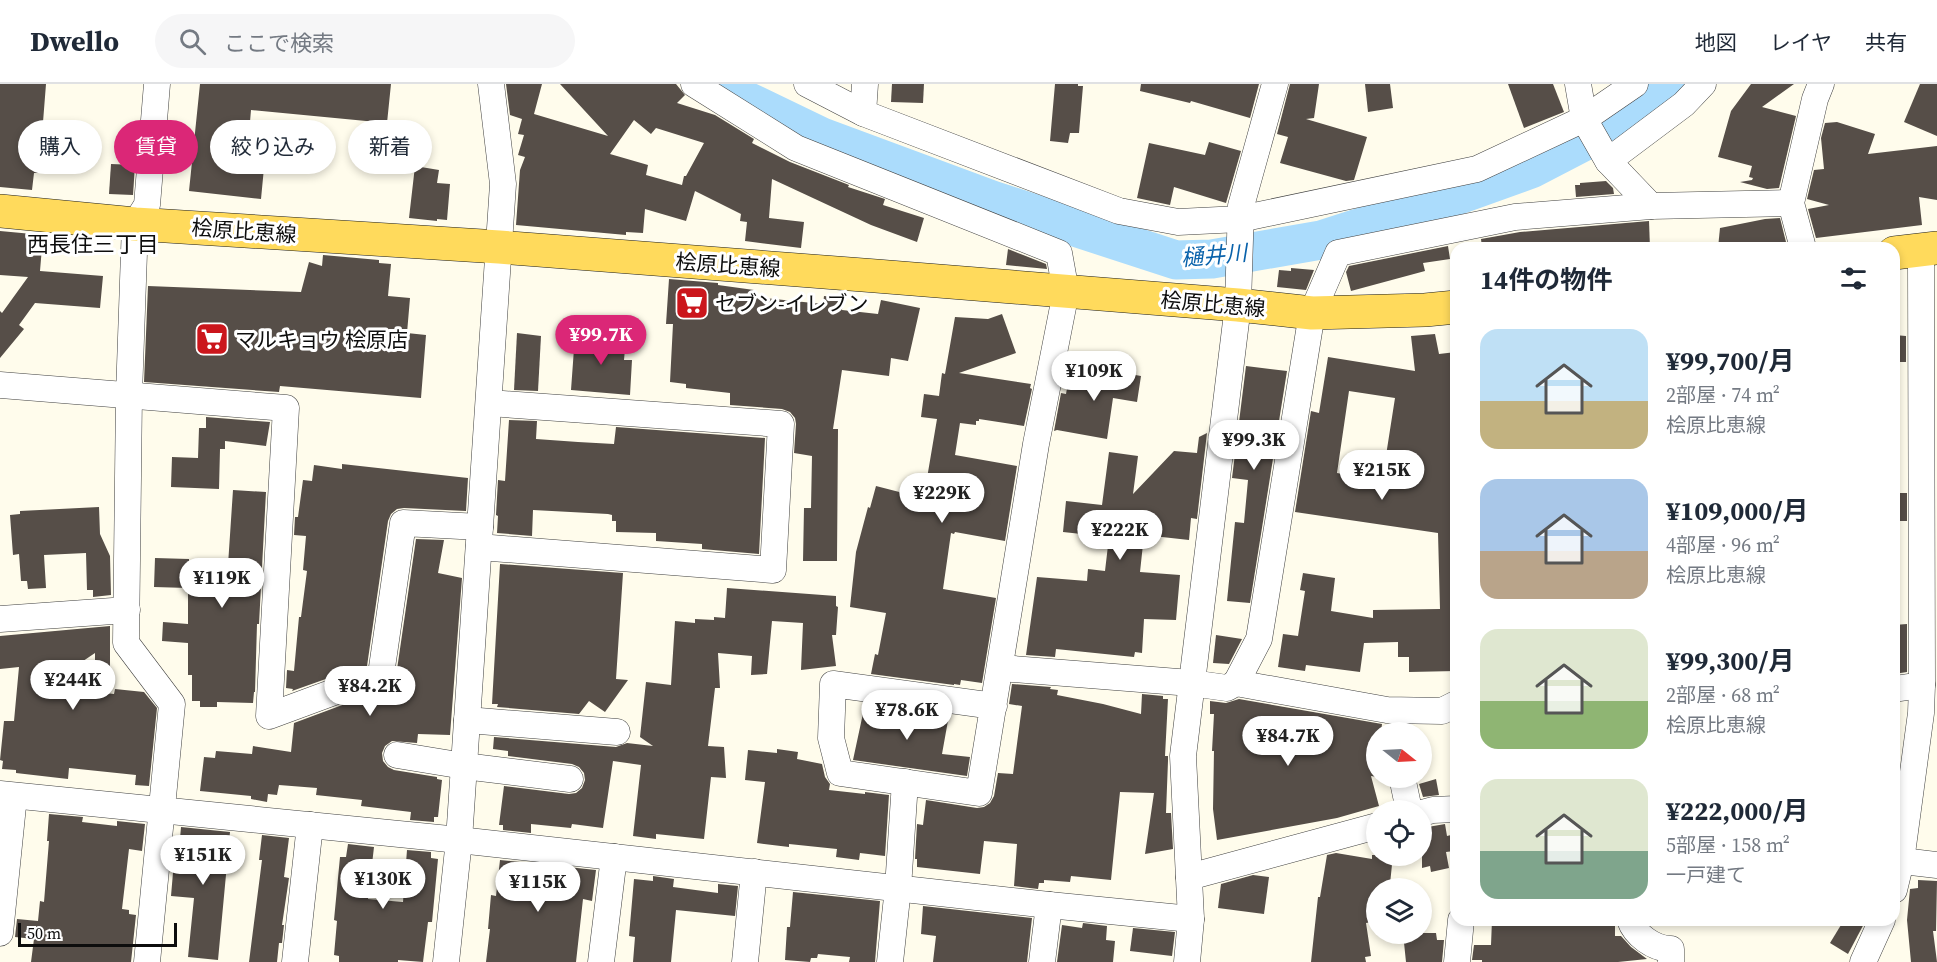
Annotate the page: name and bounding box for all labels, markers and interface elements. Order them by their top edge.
search box [155,14,575,68]
text: Dwello [30,22,119,60]
icon: search [176,25,209,58]
text: ここで検索 [224,28,334,58]
text: 地図 [1695,28,1737,57]
text: レイヤ [1770,28,1832,57]
text: 共有 [1865,28,1907,57]
chip: 購入 [18,120,102,174]
chip: 賃貸 [114,120,198,174]
chip: 絞り込み [210,120,336,174]
chip: 新着 [348,120,432,174]
street label: 桧原比恵線 [191,213,297,249]
district label: 西長住三丁目 [27,229,159,259]
water label: 樋井川 [1180,237,1250,273]
street label: 桧原比恵線 [675,247,781,283]
text: 14件の物件 [1480,262,1612,298]
icon: filters [1837,262,1870,295]
supermarket icon: セブン-イレブン [674,285,710,321]
street label: 桧原比恵線 [1159,285,1267,323]
place label: セブン-イレブン [715,289,869,318]
pin: ¥99.7K [552,315,650,366]
text: ¥99.7K [569,320,633,348]
supermarket icon: マルキョウ 桧原店 [194,321,230,357]
place label: マルキョウ 桧原店 [235,325,408,354]
text: ¥99,700/月 [1666,343,1794,379]
pin: ¥109K [1052,351,1136,402]
icon: home [1528,353,1600,425]
text: ¥109K [1065,356,1123,384]
text: 2部屋 · 74 m² [1666,381,1780,409]
text: 桧原比恵線 [1666,411,1766,439]
pin: ¥99.3K [1205,420,1303,471]
text: ¥99.3K [1222,425,1286,453]
pin: ¥215K [1340,450,1424,501]
text: ¥215K [1353,455,1411,483]
pin: ¥229K [900,473,984,524]
text: ¥229K [913,478,971,506]
text: ¥109,000/月 [1666,493,1809,529]
icon: home [1528,503,1600,575]
pin: ¥222K [1078,510,1162,561]
text: ¥222K [1091,515,1149,543]
text: 4部屋 · 96 m² [1666,531,1780,559]
pin: ¥119K [180,558,264,609]
text: 桧原比恵線 [1666,561,1766,589]
text: ¥119K [193,563,251,591]
text: ¥99,300/月 [1666,643,1794,679]
icon: home [1528,653,1600,725]
pin: ¥244K [31,660,115,711]
text: ¥244K [44,665,102,693]
pin: ¥84.2K [321,666,419,717]
text: ¥84.2K [338,671,402,699]
text: 2部屋 · 68 m² [1666,681,1780,709]
pin: ¥78.6K [858,690,956,741]
text: ¥78.6K [875,695,939,723]
text: 桧原比恵線 [1666,711,1766,739]
pin: ¥84.7K [1239,716,1337,767]
text: ¥84.7K [1256,721,1320,749]
north arrow [1366,722,1432,788]
map controls [1366,722,1432,944]
text: ¥222,000/月 [1666,793,1809,829]
button: locate [1366,800,1432,866]
icon: home [1528,803,1600,875]
text: 5部屋 · 158 m² [1666,831,1790,859]
pin: ¥151K [161,835,245,886]
text: ¥151K [174,840,232,868]
pin: ¥130K [341,859,425,910]
text: 一戸建て [1666,861,1746,889]
pin: ¥115K [496,862,580,913]
text: ¥130K [354,864,412,892]
text: ¥115K [509,867,567,895]
button: layers [1366,878,1432,944]
scale bar [18,920,177,948]
text: 50 m [27,922,61,944]

